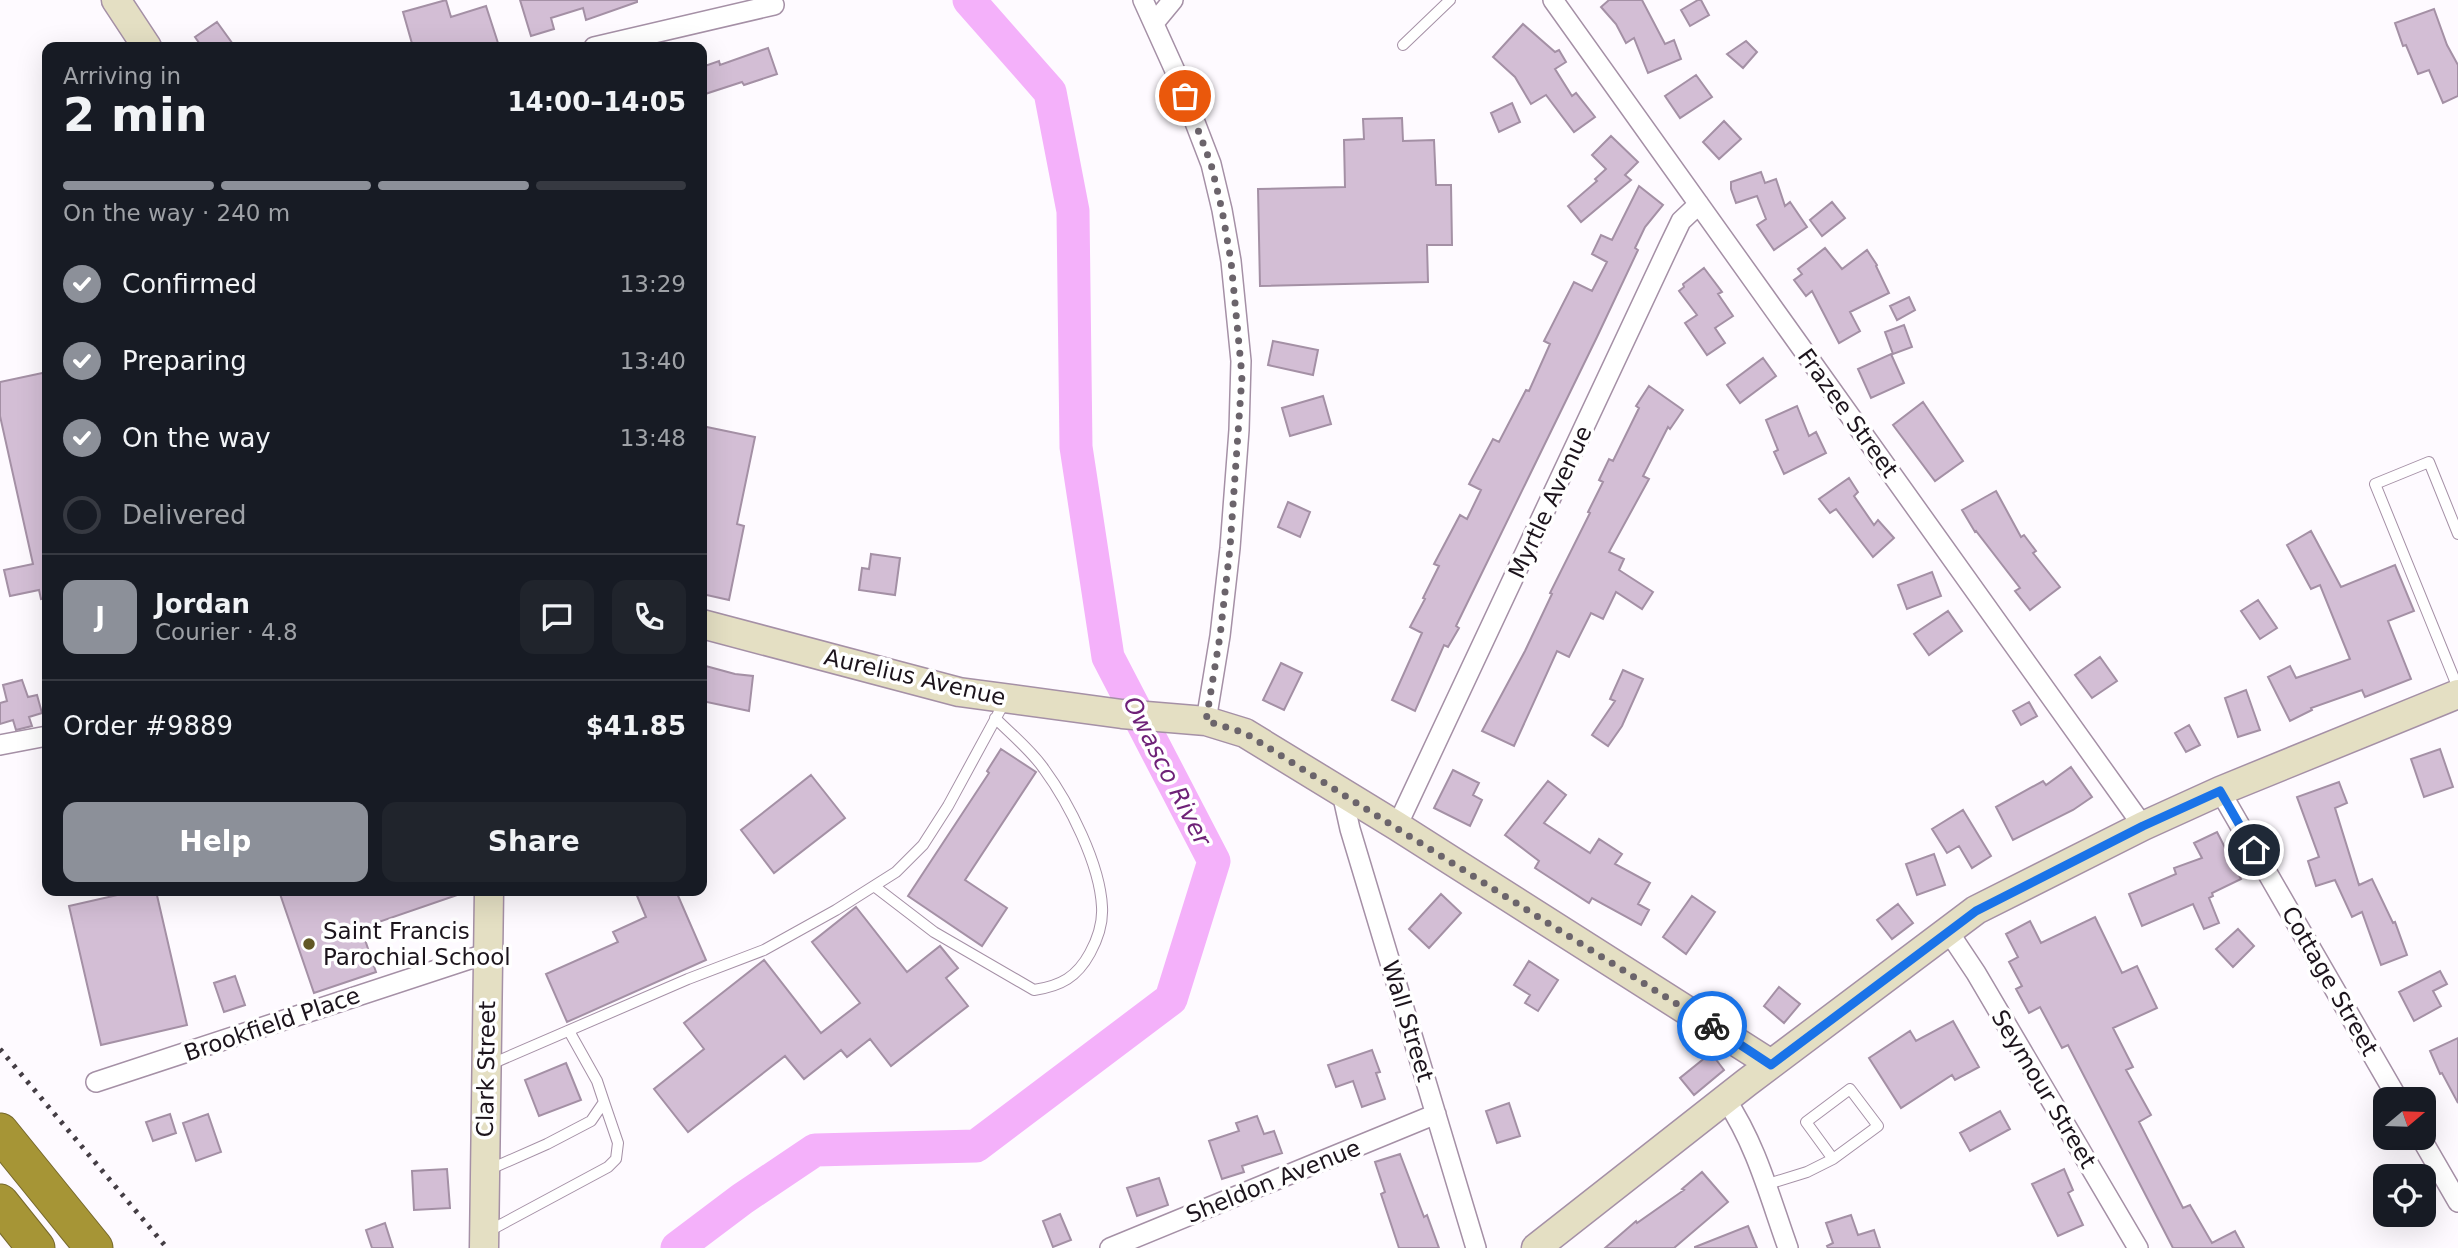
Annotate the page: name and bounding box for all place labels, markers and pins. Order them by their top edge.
pin [1155,66,1215,126]
pin [2224,820,2284,880]
place label: Saint Francis Parochial School [323,918,511,970]
marker: Saint Francis Parochial School [301,936,317,952]

